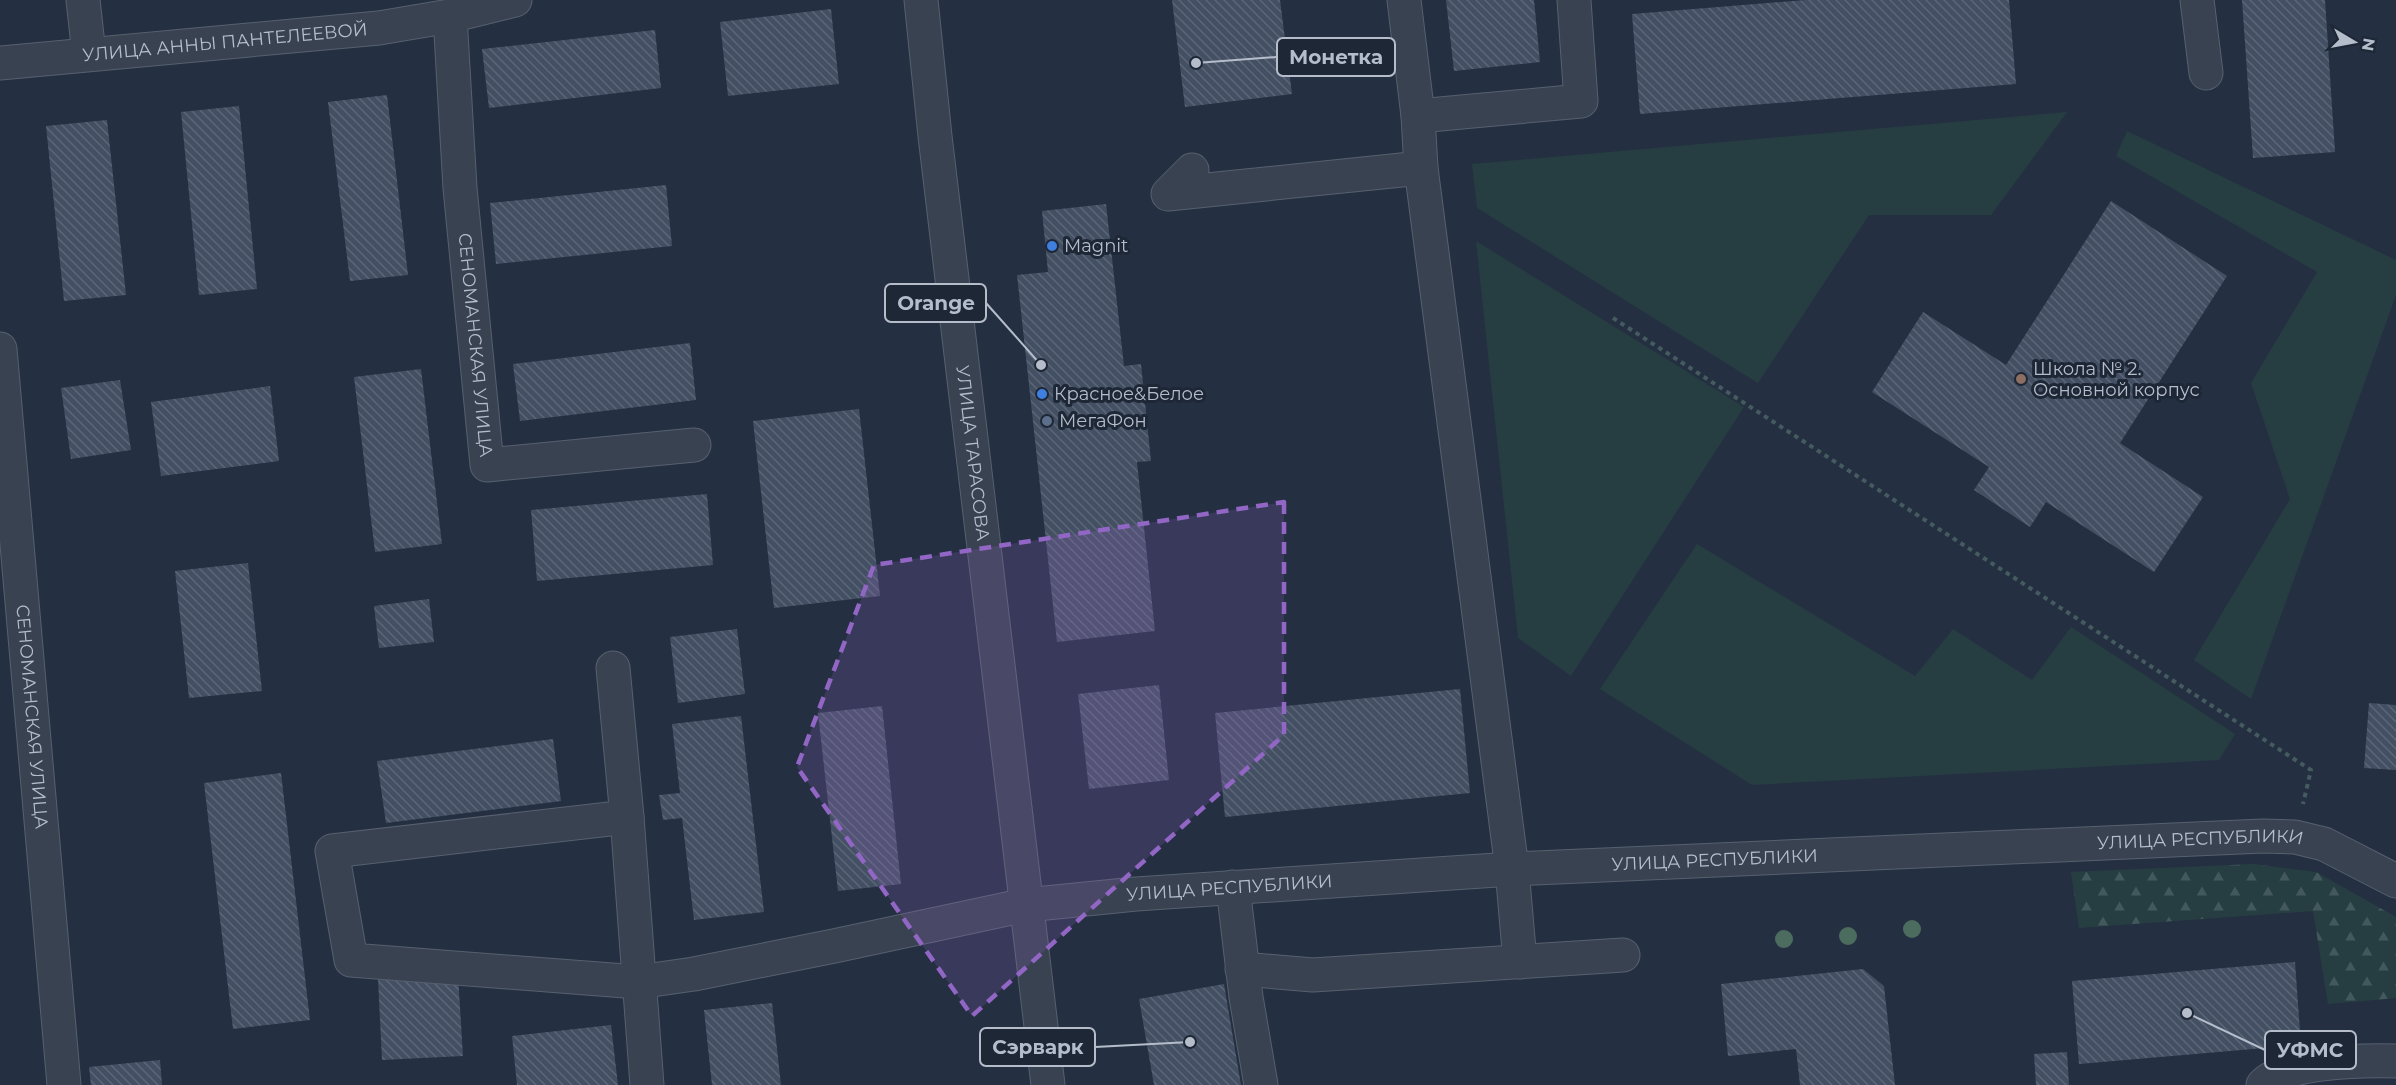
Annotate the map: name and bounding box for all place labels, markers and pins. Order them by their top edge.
callout: Монетка [1277,38,1395,76]
place label: Magnit [1064,235,1128,257]
marker: Magnit [1045,239,1059,253]
callout: Orange [885,284,986,322]
place label: Школа № 2. Основной корпус [2033,358,2200,401]
marker: Школа № 2. Основной корпус [2014,372,2028,386]
place label: Красное&Белое [1054,383,1204,405]
marker: Красное&Белое [1035,387,1049,401]
place label: МегаФон [1059,410,1147,432]
marker: МегаФон [1040,414,1054,428]
callout: Сэрварк [980,1028,1095,1066]
callout: УФМС [2265,1031,2356,1069]

